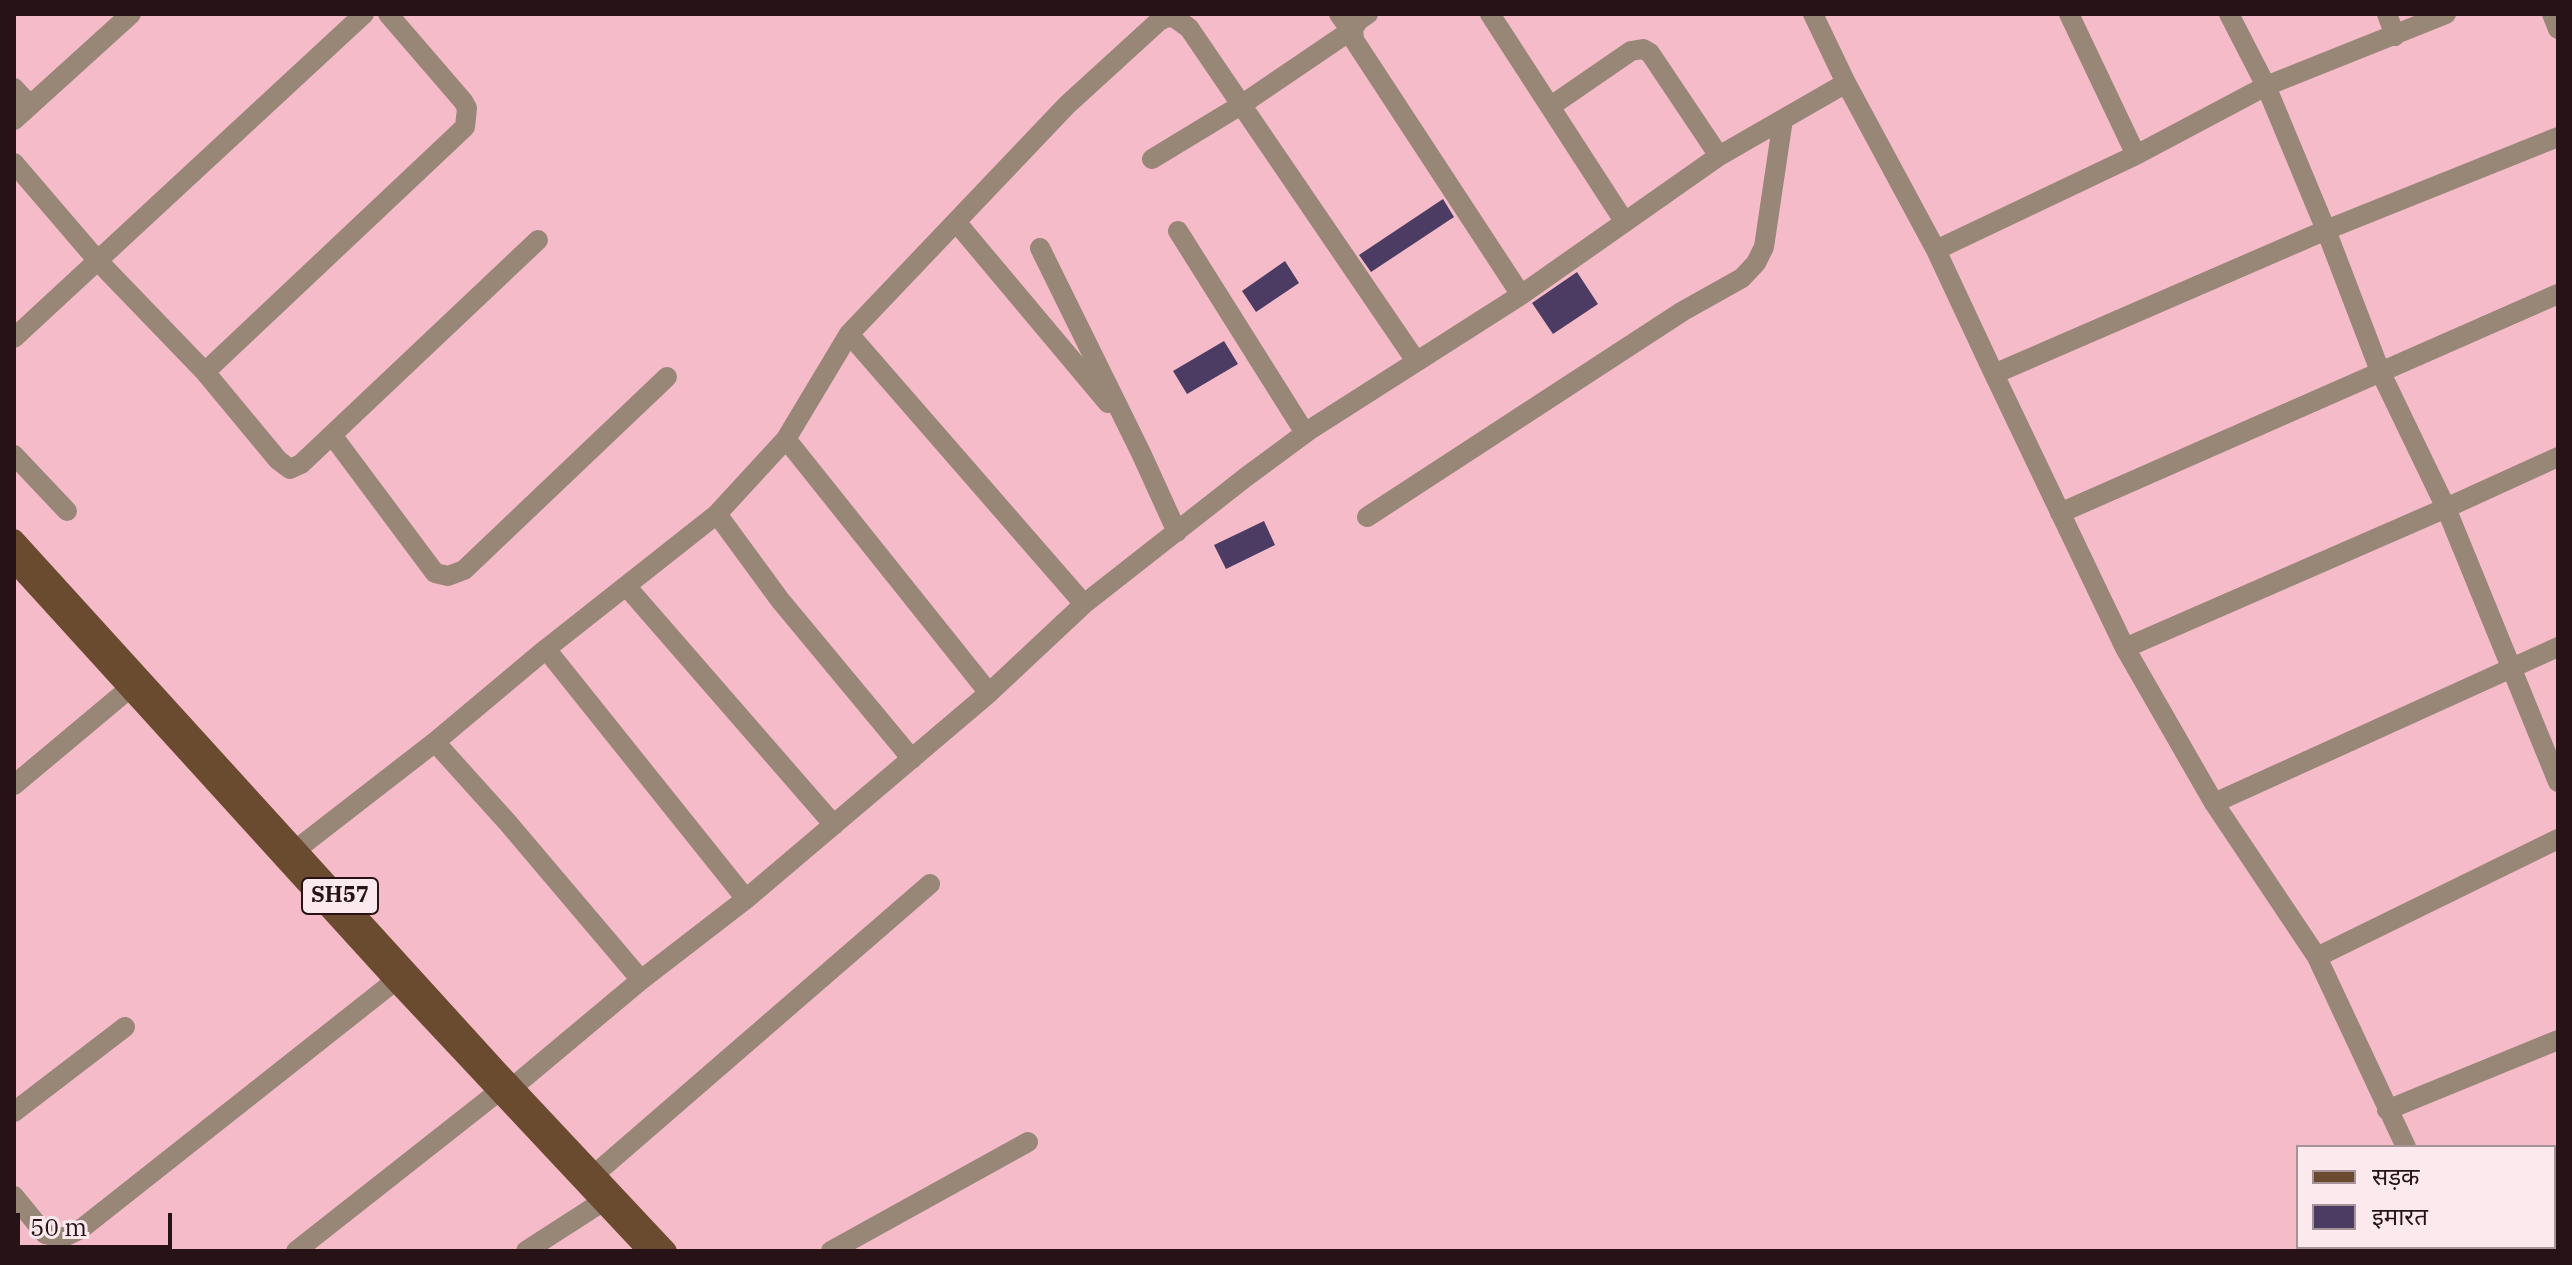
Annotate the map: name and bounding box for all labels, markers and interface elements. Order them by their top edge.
road number: SH57 [302,878,378,914]
legend [2296,1145,2556,1249]
text: सड़क [2372,1160,2420,1192]
scale bar [20,1197,176,1247]
text: इमारत [2372,1200,2428,1232]
text: 50 m [30,1211,87,1243]

